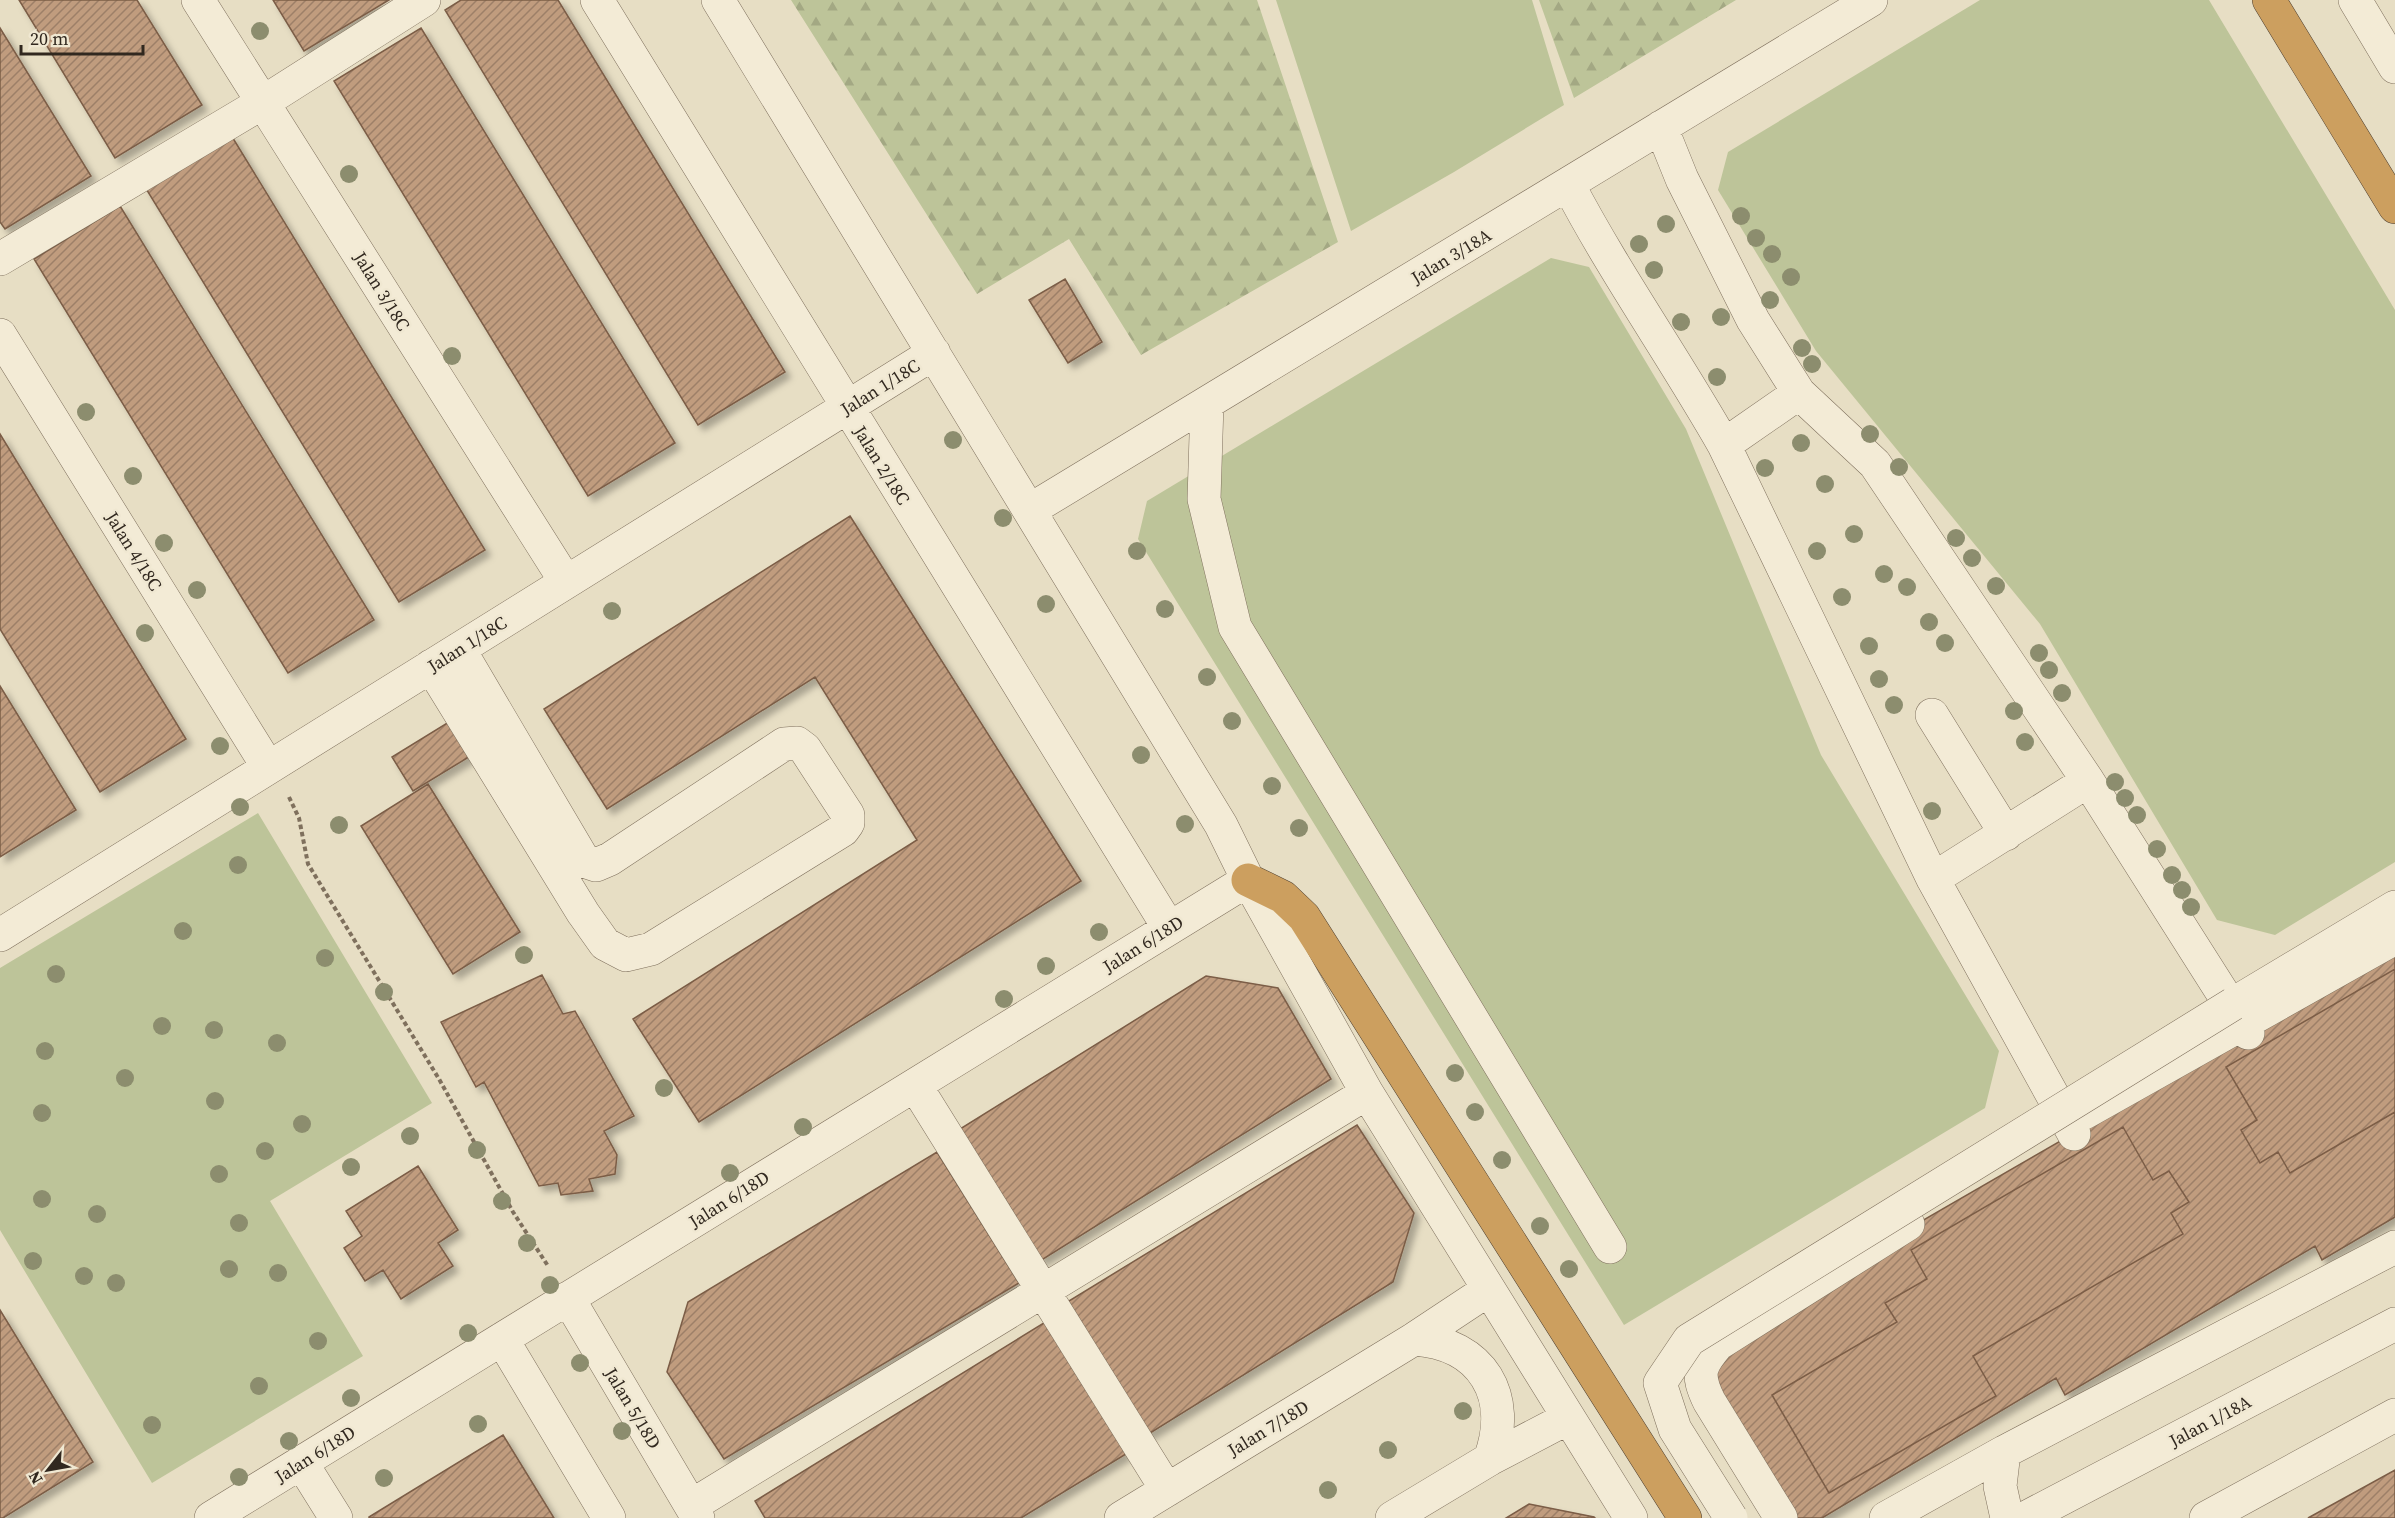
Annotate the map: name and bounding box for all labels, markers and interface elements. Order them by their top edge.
scale bar [21,18,142,56]
text: 20 m [30,26,68,51]
street label: Jalan 3/18A [1405,222,1496,290]
street label: Jalan 3/18C [347,246,416,335]
street label: Jalan 1/18C [835,353,924,422]
street label: Jalan 2/18C [847,420,916,509]
street label: Jalan 4/18C [99,506,168,595]
street label: Jalan 1/18C [422,610,511,679]
street label: Jalan 6/18D [1097,909,1188,979]
street label: Jalan 6/18D [683,1164,774,1234]
street label: Jalan 5/18D [598,1362,667,1453]
street label: Jalan 1/18A [2164,1389,2255,1454]
street label: Jalan 7/18D [1222,1394,1313,1463]
street label: Jalan 6/18D [269,1419,360,1489]
north arrow [18,1440,78,1500]
text: N [23,1467,48,1488]

